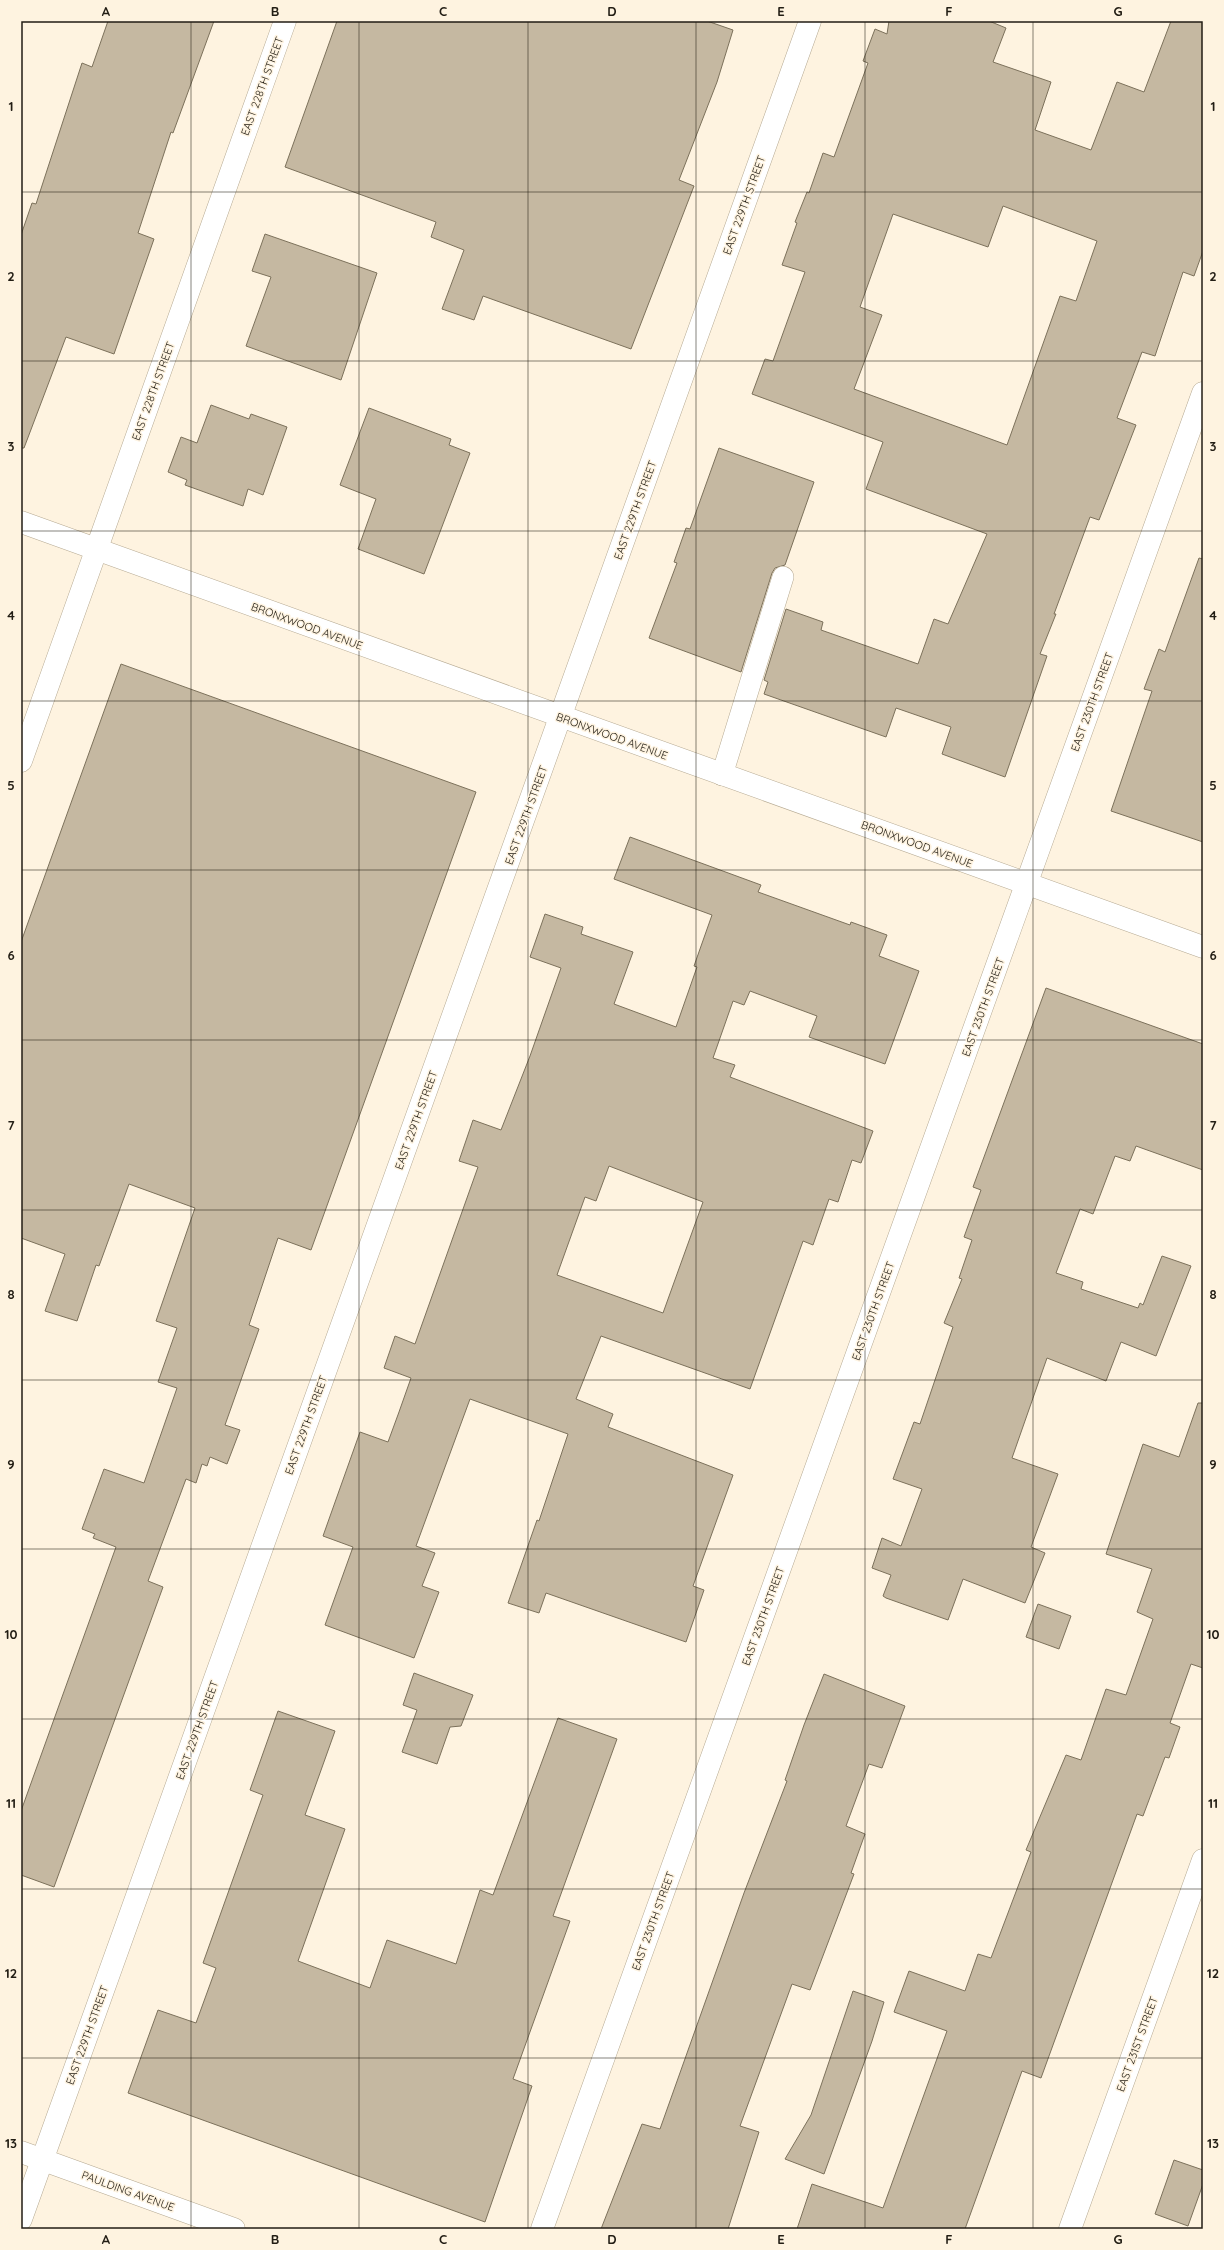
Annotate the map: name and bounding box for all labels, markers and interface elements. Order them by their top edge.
text: A [102,3,111,19]
text: B [271,3,279,19]
text: C [439,3,447,19]
text: D [607,3,617,19]
text: E [777,3,785,19]
text: F [945,3,953,19]
text: G [1113,3,1123,19]
street label: EAST 228TH STREET [238,34,287,137]
text: 1 [8,98,14,114]
text: 1 [1210,98,1216,114]
street label: EAST 229TH STREET [720,153,769,256]
text: 2 [7,268,15,284]
text: 2 [1209,268,1217,284]
street label: EAST 228TH STREET [129,339,178,442]
text: 3 [8,438,15,454]
text: 3 [1210,438,1217,454]
street label: EAST 229TH STREET [611,458,660,561]
street label: BRONXWOOD AVENUE [249,599,365,653]
text: 4 [7,607,15,623]
text: 4 [1209,607,1217,623]
street label: EAST 230TH STREET [1068,650,1117,753]
street label: BRONXWOOD AVENUE [554,709,670,763]
street label: EAST 229TH STREET [502,763,551,866]
text: 5 [7,777,15,793]
text: 5 [1209,777,1217,793]
street label: BRONXWOOD AVENUE [859,817,975,871]
text: 6 [7,947,15,963]
text: 6 [1209,947,1217,963]
street label: EAST 230TH STREET [959,955,1008,1058]
street label: EAST 229TH STREET [392,1068,441,1171]
text: 7 [7,1117,15,1133]
text: 7 [1209,1117,1217,1133]
street label: EAST 230TH STREET [849,1259,898,1362]
text: 8 [7,1286,15,1302]
text: 8 [1209,1286,1217,1302]
street label: EAST 229TH STREET [282,1373,331,1476]
text: 9 [7,1456,15,1472]
text: 9 [1209,1456,1217,1472]
street label: EAST 230TH STREET [739,1564,788,1667]
text: 10 [4,1626,18,1642]
text: 10 [1206,1626,1220,1642]
street label: EAST 229TH STREET [173,1678,222,1781]
text: 11 [6,1795,16,1811]
text: 11 [1208,1795,1218,1811]
street label: EAST 230TH STREET [629,1869,678,1972]
text: 12 [5,1965,17,1981]
text: 12 [1207,1965,1219,1981]
street label: EAST 229TH STREET [63,1983,112,2086]
street label: EAST 231ST STREET [1113,1994,1161,2094]
text: 13 [5,2135,17,2151]
text: 13 [1207,2135,1219,2151]
street label: PAULDING AVENUE [80,2168,176,2214]
text: A [102,2231,111,2247]
text: B [271,2231,279,2247]
text: C [439,2231,447,2247]
text: D [607,2231,617,2247]
text: E [777,2231,785,2247]
text: F [945,2231,953,2247]
text: G [1113,2231,1123,2247]

